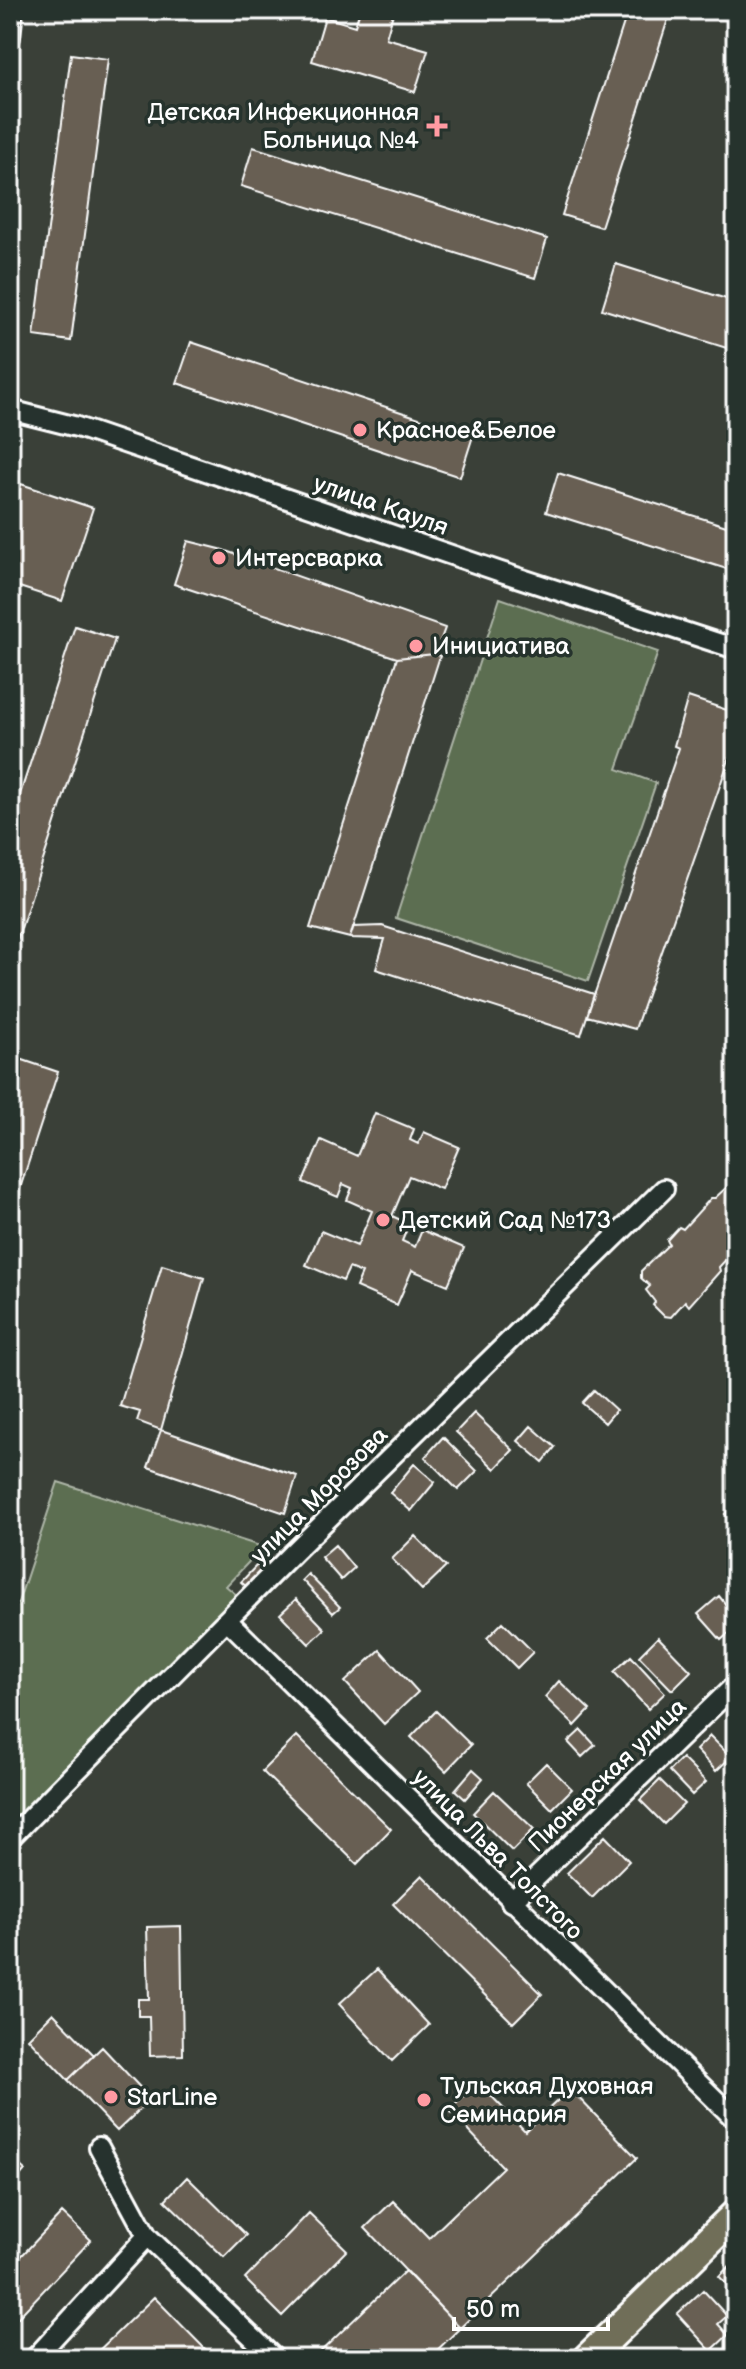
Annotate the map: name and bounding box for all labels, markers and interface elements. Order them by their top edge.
place label: Детская Инфекционная Больница №4 [148,98,419,155]
marker: Детская Инфекционная Больница №4 [426,115,448,137]
place label: Красное&Белое [376,416,556,445]
marker: Красное&Белое [351,421,369,439]
street label: улица Кауля [310,469,452,542]
place label: Интерсварка [235,544,383,573]
marker: Интерсварка [210,549,228,567]
place label: Инициатива [432,632,570,661]
marker: Инициатива [407,637,425,655]
place label: Детский Сад №173 [399,1206,611,1235]
marker: Детский Сад №173 [374,1211,392,1229]
street label: улица Морозова [245,1421,394,1570]
street label: Пионерская улица [522,1692,693,1858]
street label: улица Льва Толстого [406,1763,589,1946]
place label: Тульская Духовная Семинария [440,2072,653,2129]
place label: StarLine [127,2083,218,2112]
marker: StarLine [102,2088,120,2106]
marker: Тульская Духовная Семинария [415,2091,433,2109]
scale bar [454,2281,608,2331]
text: 50 m [466,2295,520,2324]

